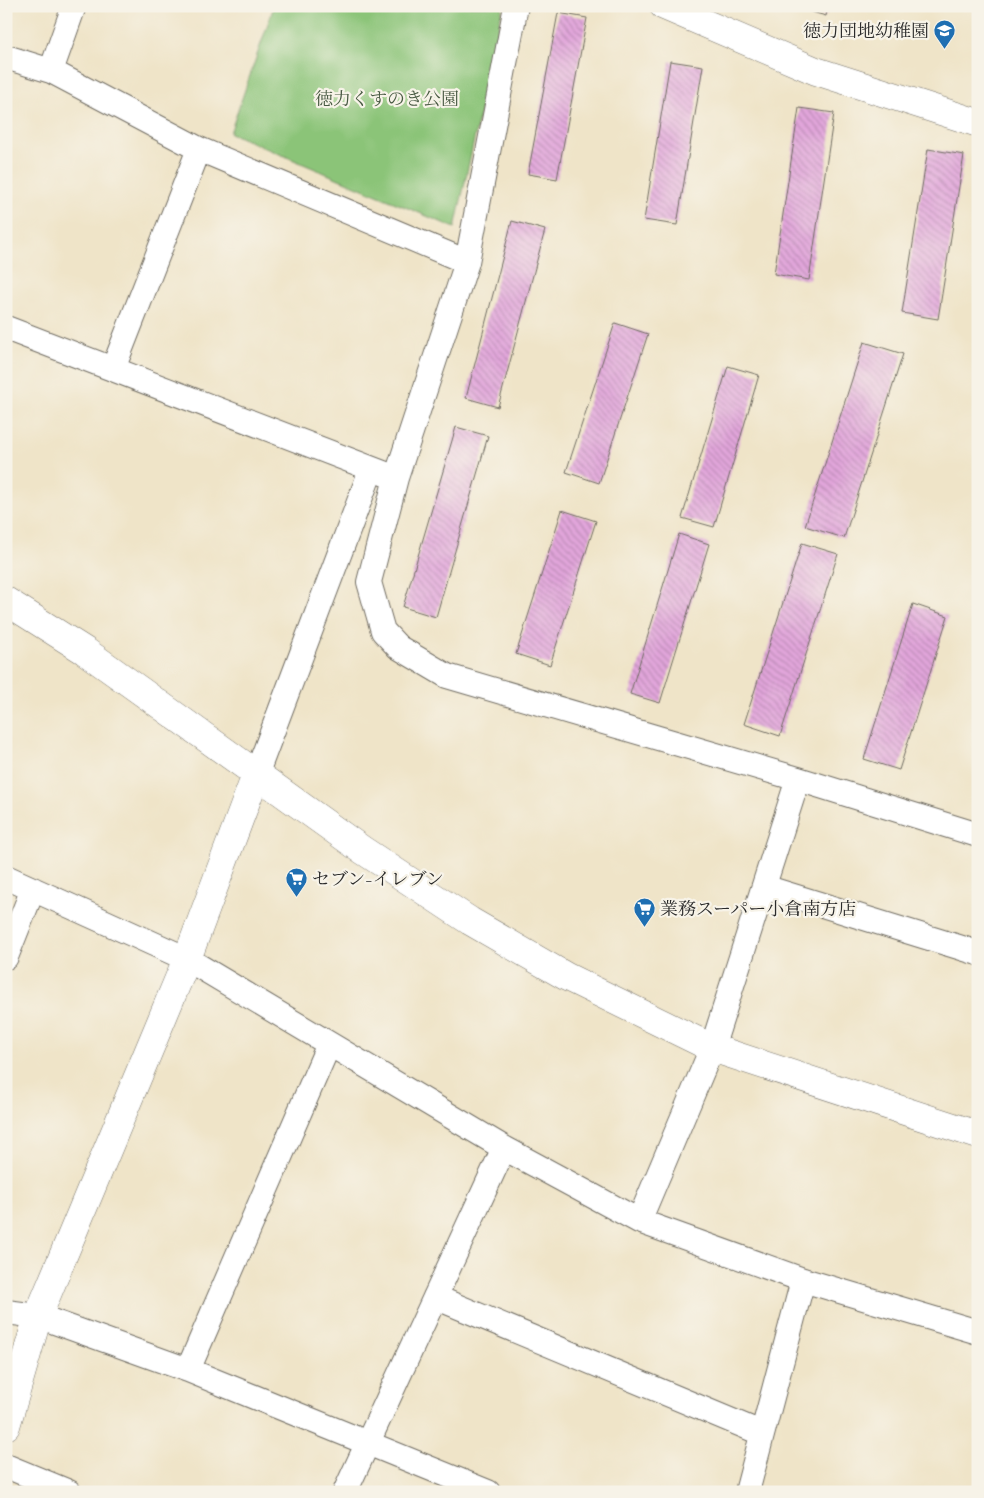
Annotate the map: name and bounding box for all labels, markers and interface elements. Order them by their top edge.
school or university icon: 徳力団地幼稚園 [933,19,957,50]
place label: 徳力団地幼稚園 [803,20,929,43]
park label: 徳力くすのき公園 [315,88,459,111]
supermarket icon: セブン-イレブン [284,867,308,898]
place label: セブン-イレブン [312,868,444,891]
supermarket icon: 業務スーパー小倉南方店 [632,897,656,928]
place label: 業務スーパー小倉南方店 [660,898,856,921]

